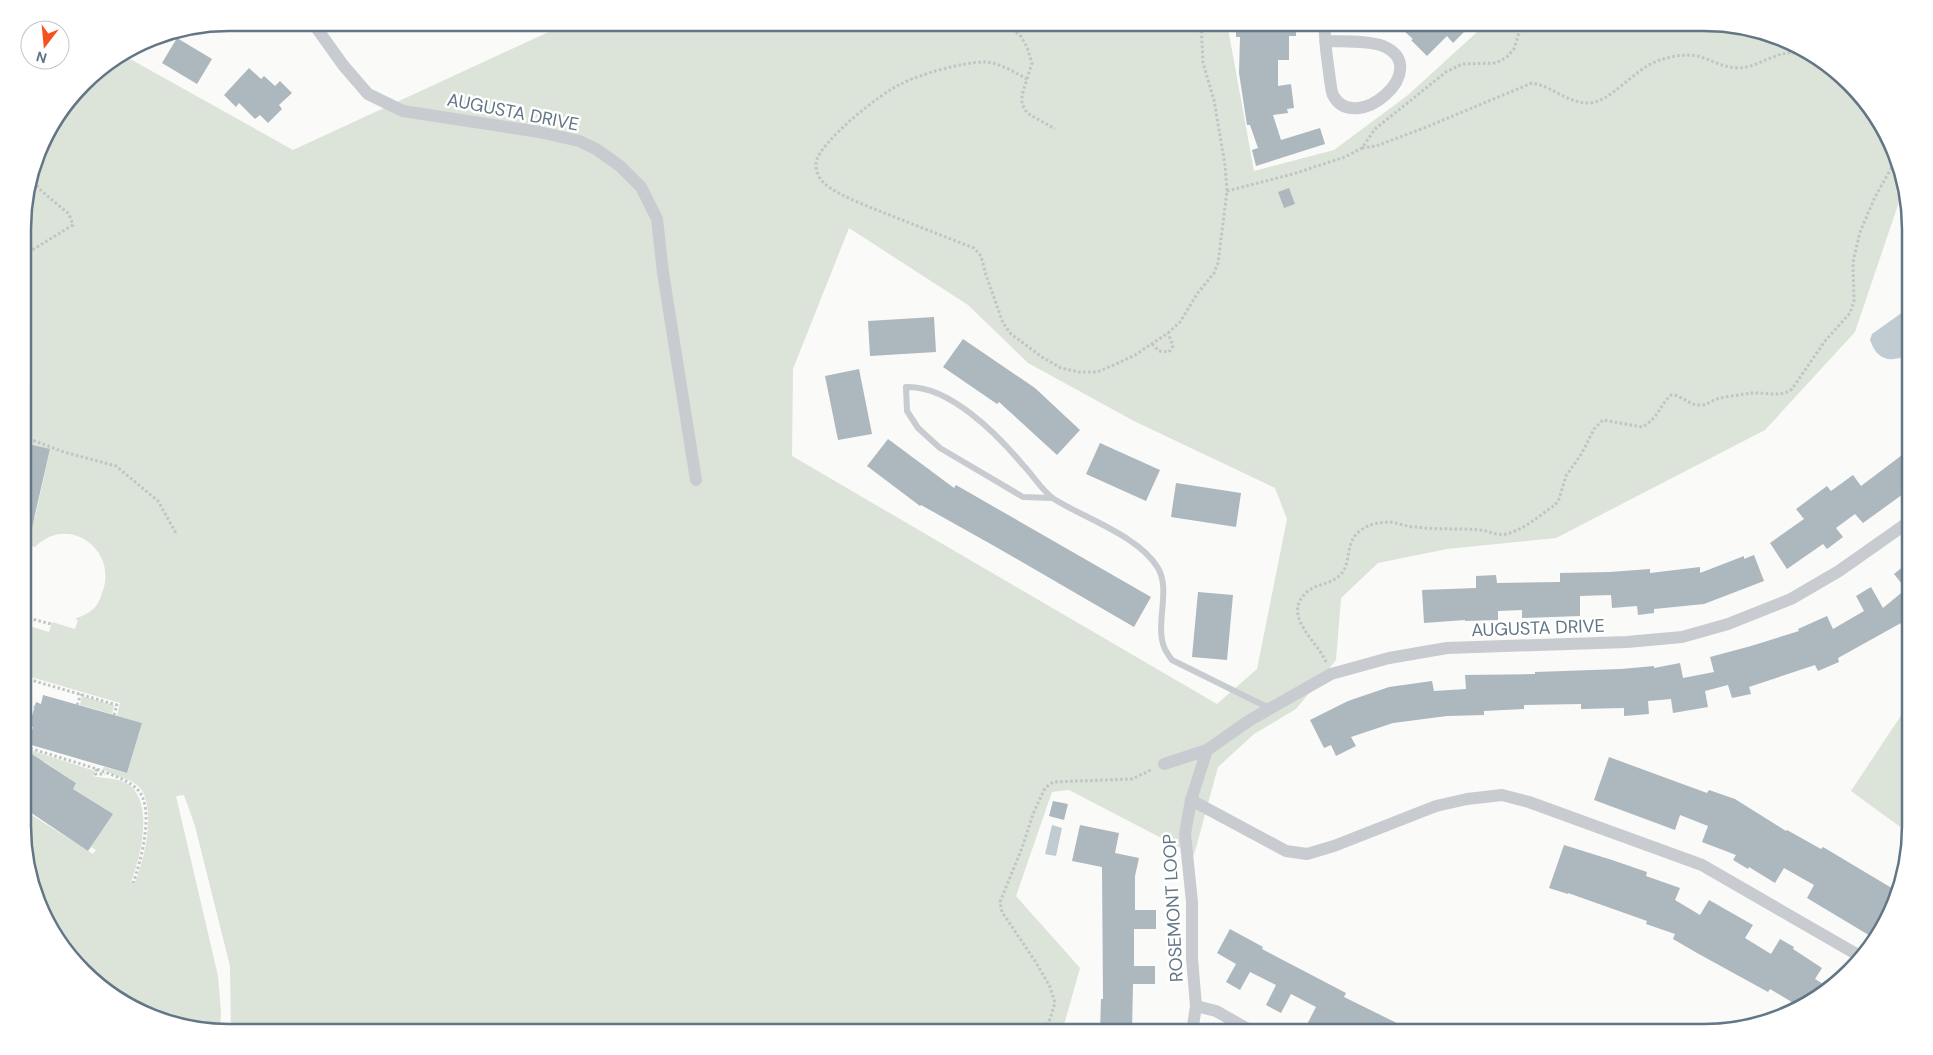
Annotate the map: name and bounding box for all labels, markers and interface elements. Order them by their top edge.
north arrow [20,20,70,70]
text: N [34,47,49,68]
street label: AUGUSTA DRIVE [445,87,581,137]
street label: AUGUSTA DRIVE [1471,614,1605,642]
street label: ROSEMONT LOOP [1157,833,1189,983]

